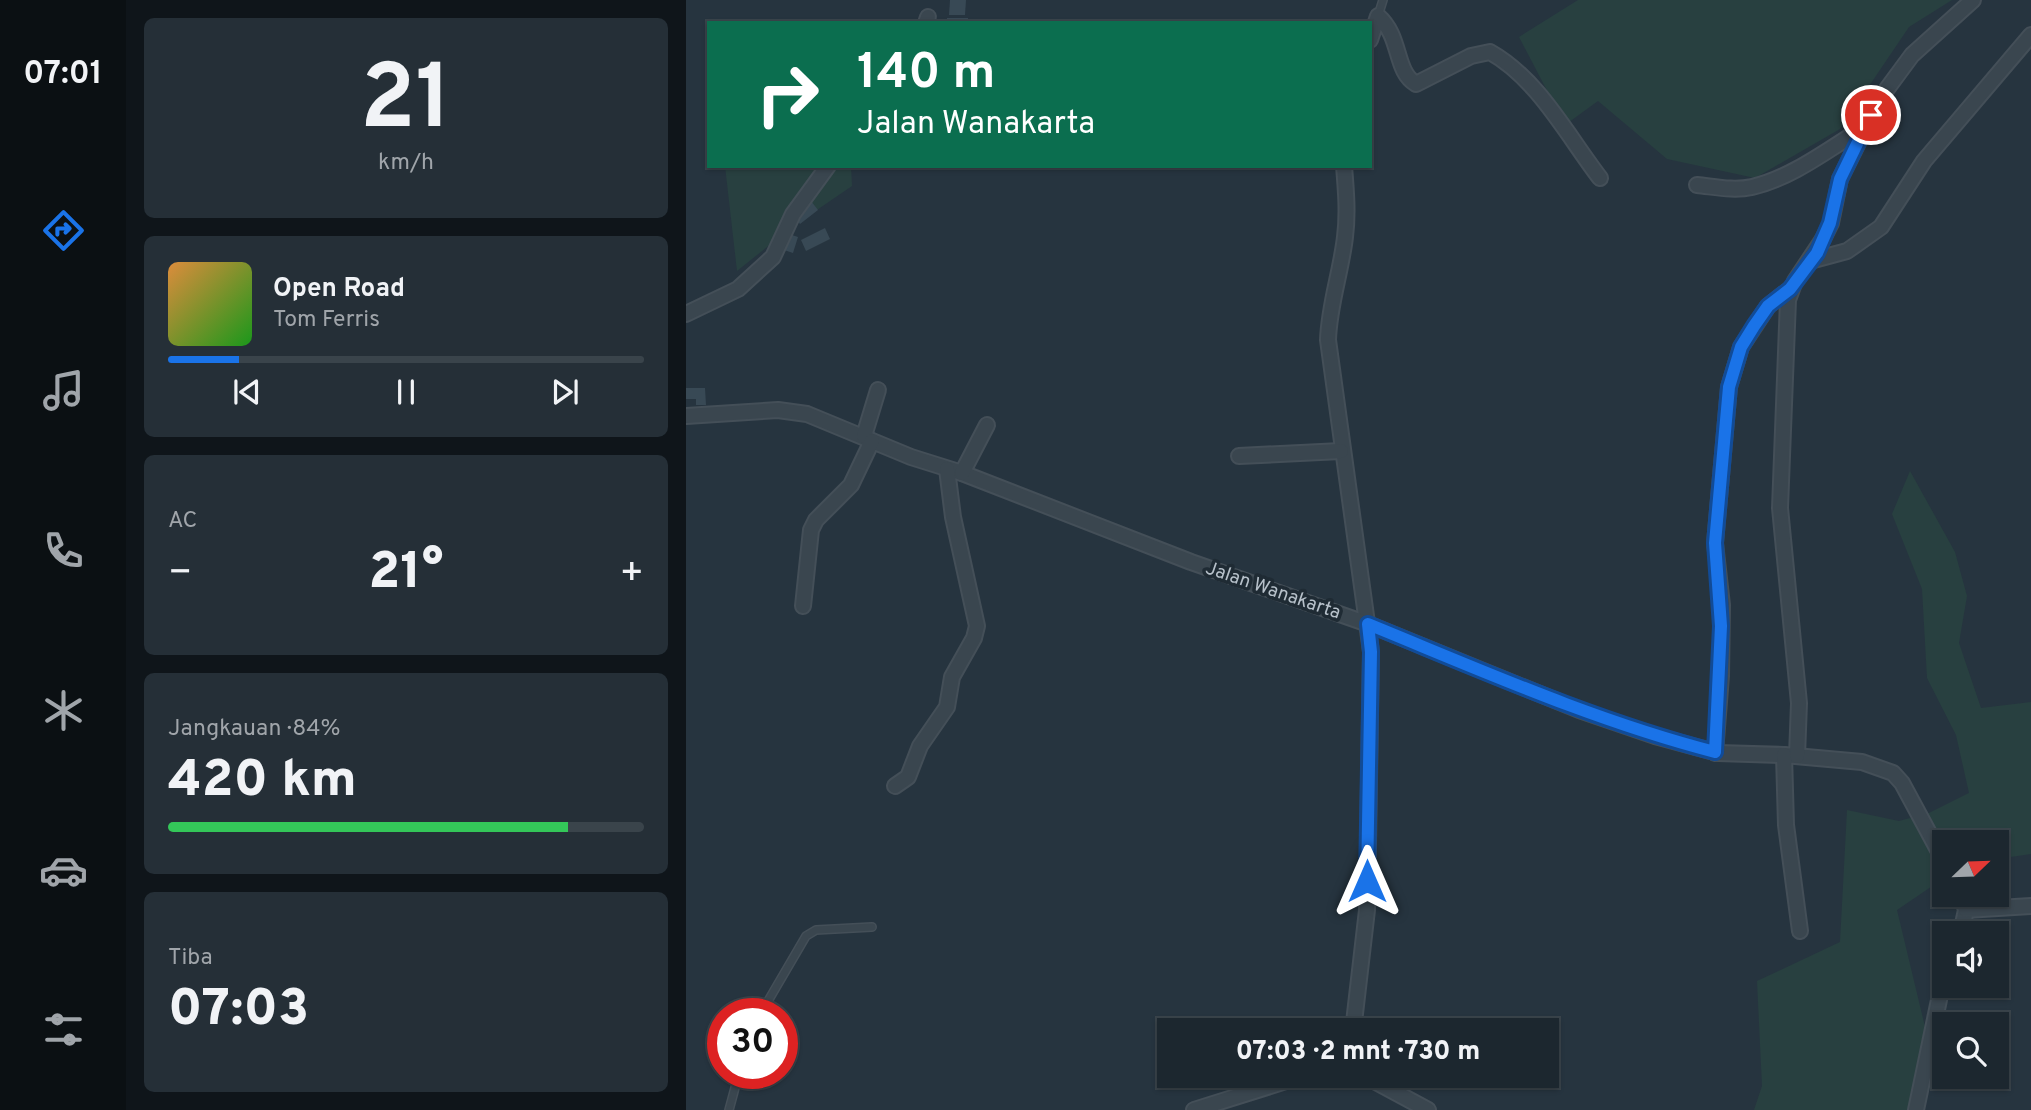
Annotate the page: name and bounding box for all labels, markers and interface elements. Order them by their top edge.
text: 140 m [857,44,996,106]
text: 21 [360,46,452,161]
icon: right [742,49,833,140]
text: 07:01 [23,55,103,95]
pin [1841,85,1901,145]
icon: arrive [1852,96,1890,134]
text: Jalan Wanakarta [857,105,1095,145]
text: km/h [378,149,434,178]
icon: directions [39,206,88,255]
text: Open Road [273,273,405,306]
text: Tom Ferris [273,306,380,335]
icon: music [39,366,88,415]
icon: previous [228,373,266,411]
icon: pause [387,373,425,411]
icon: next [546,373,584,411]
text: AC [168,507,197,536]
icon: phone [39,526,88,575]
text: 21° [369,541,443,607]
text: − [168,550,193,599]
text: + [619,550,644,599]
street label: Jalan Wanakarta [1202,557,1344,625]
icon: climate [39,686,88,735]
text: Jangkauan · 84% [168,715,341,744]
text: 420 km [168,749,357,815]
north arrow [1932,830,2009,906]
map controls [1932,830,2009,1089]
position arrow [1330,844,1404,918]
icon: car [39,846,88,895]
button: sound [1932,921,2009,998]
text: Tiba [168,944,213,973]
text: 07:03 [168,978,309,1044]
speed limit sign: 30 [707,998,798,1089]
icon: filters [39,1005,88,1054]
button: search [1932,1012,2009,1089]
text: 07:03 · 2 mnt · 730 m [1236,1036,1480,1069]

